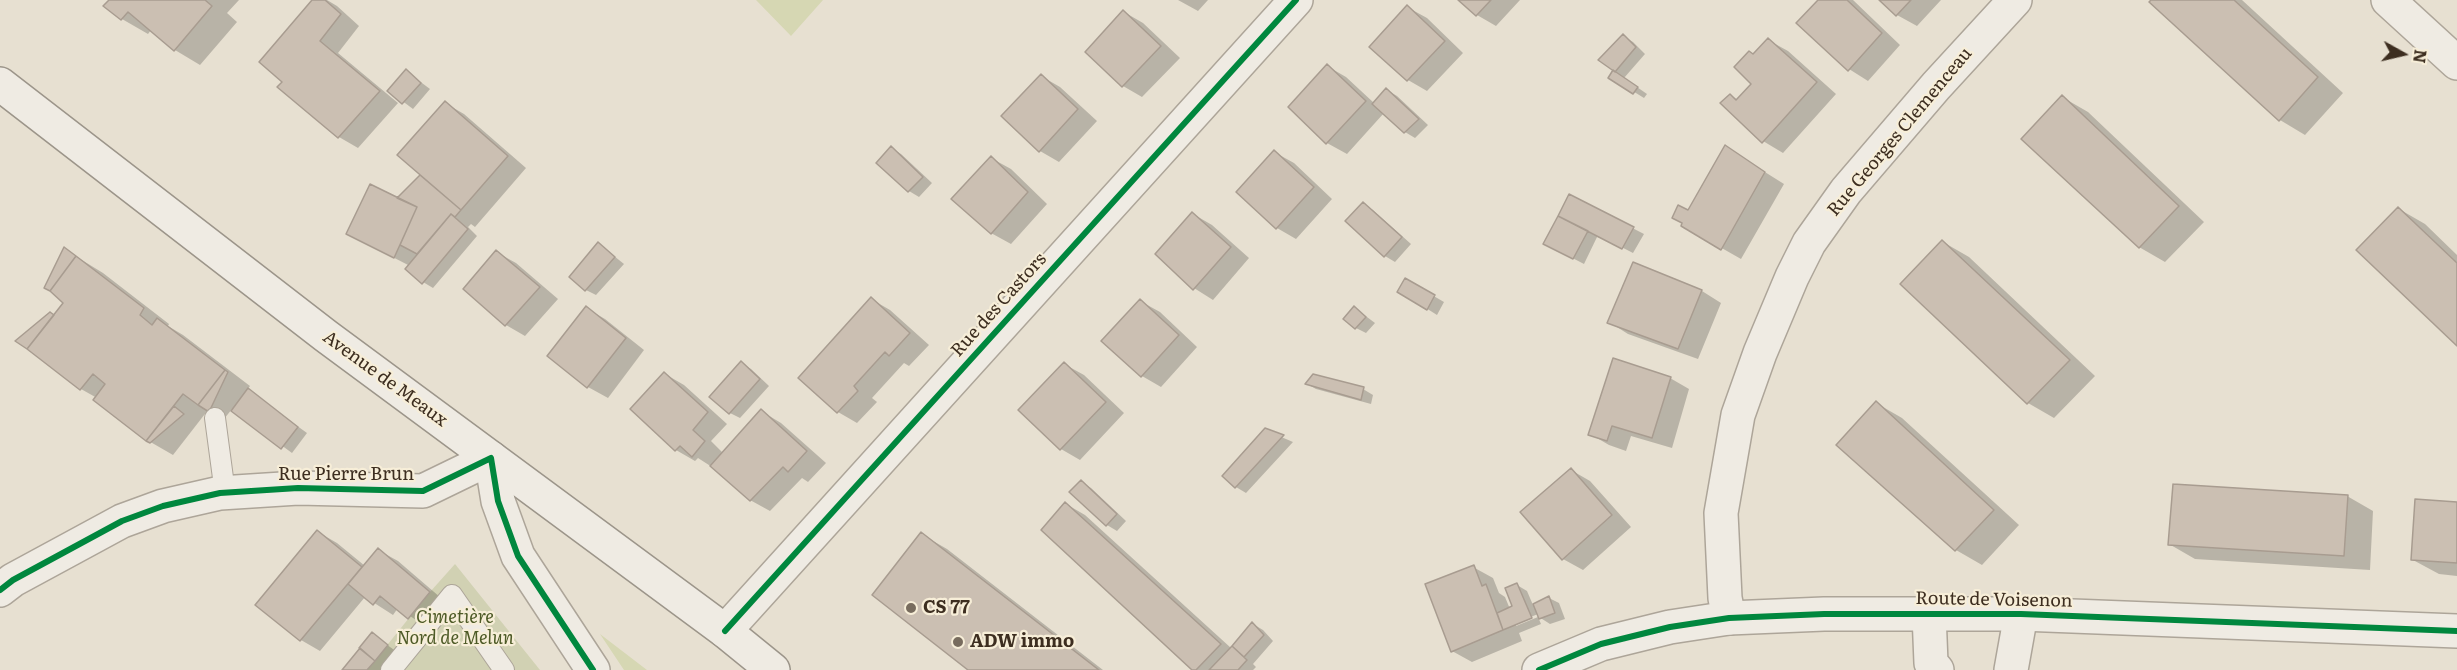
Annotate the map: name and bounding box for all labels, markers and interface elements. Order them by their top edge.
north arrow [2373,24,2433,84]
street label: Rue Georges Clemenceau [1823,43,1977,221]
text: N [2408,48,2434,65]
street label: Rue des Castors [947,249,1051,361]
street label: Avenue de Meaux [319,327,451,431]
street label: Rue Pierre Brun [278,464,414,486]
street label: Route de Voisenon [1915,588,2073,612]
place label: CS 77 [923,597,970,619]
marker: CS 77 [904,601,918,615]
park label: Cimetière Nord de Melun [396,607,514,650]
place label: ADW immo [970,631,1074,653]
marker: ADW immo [951,635,965,649]

